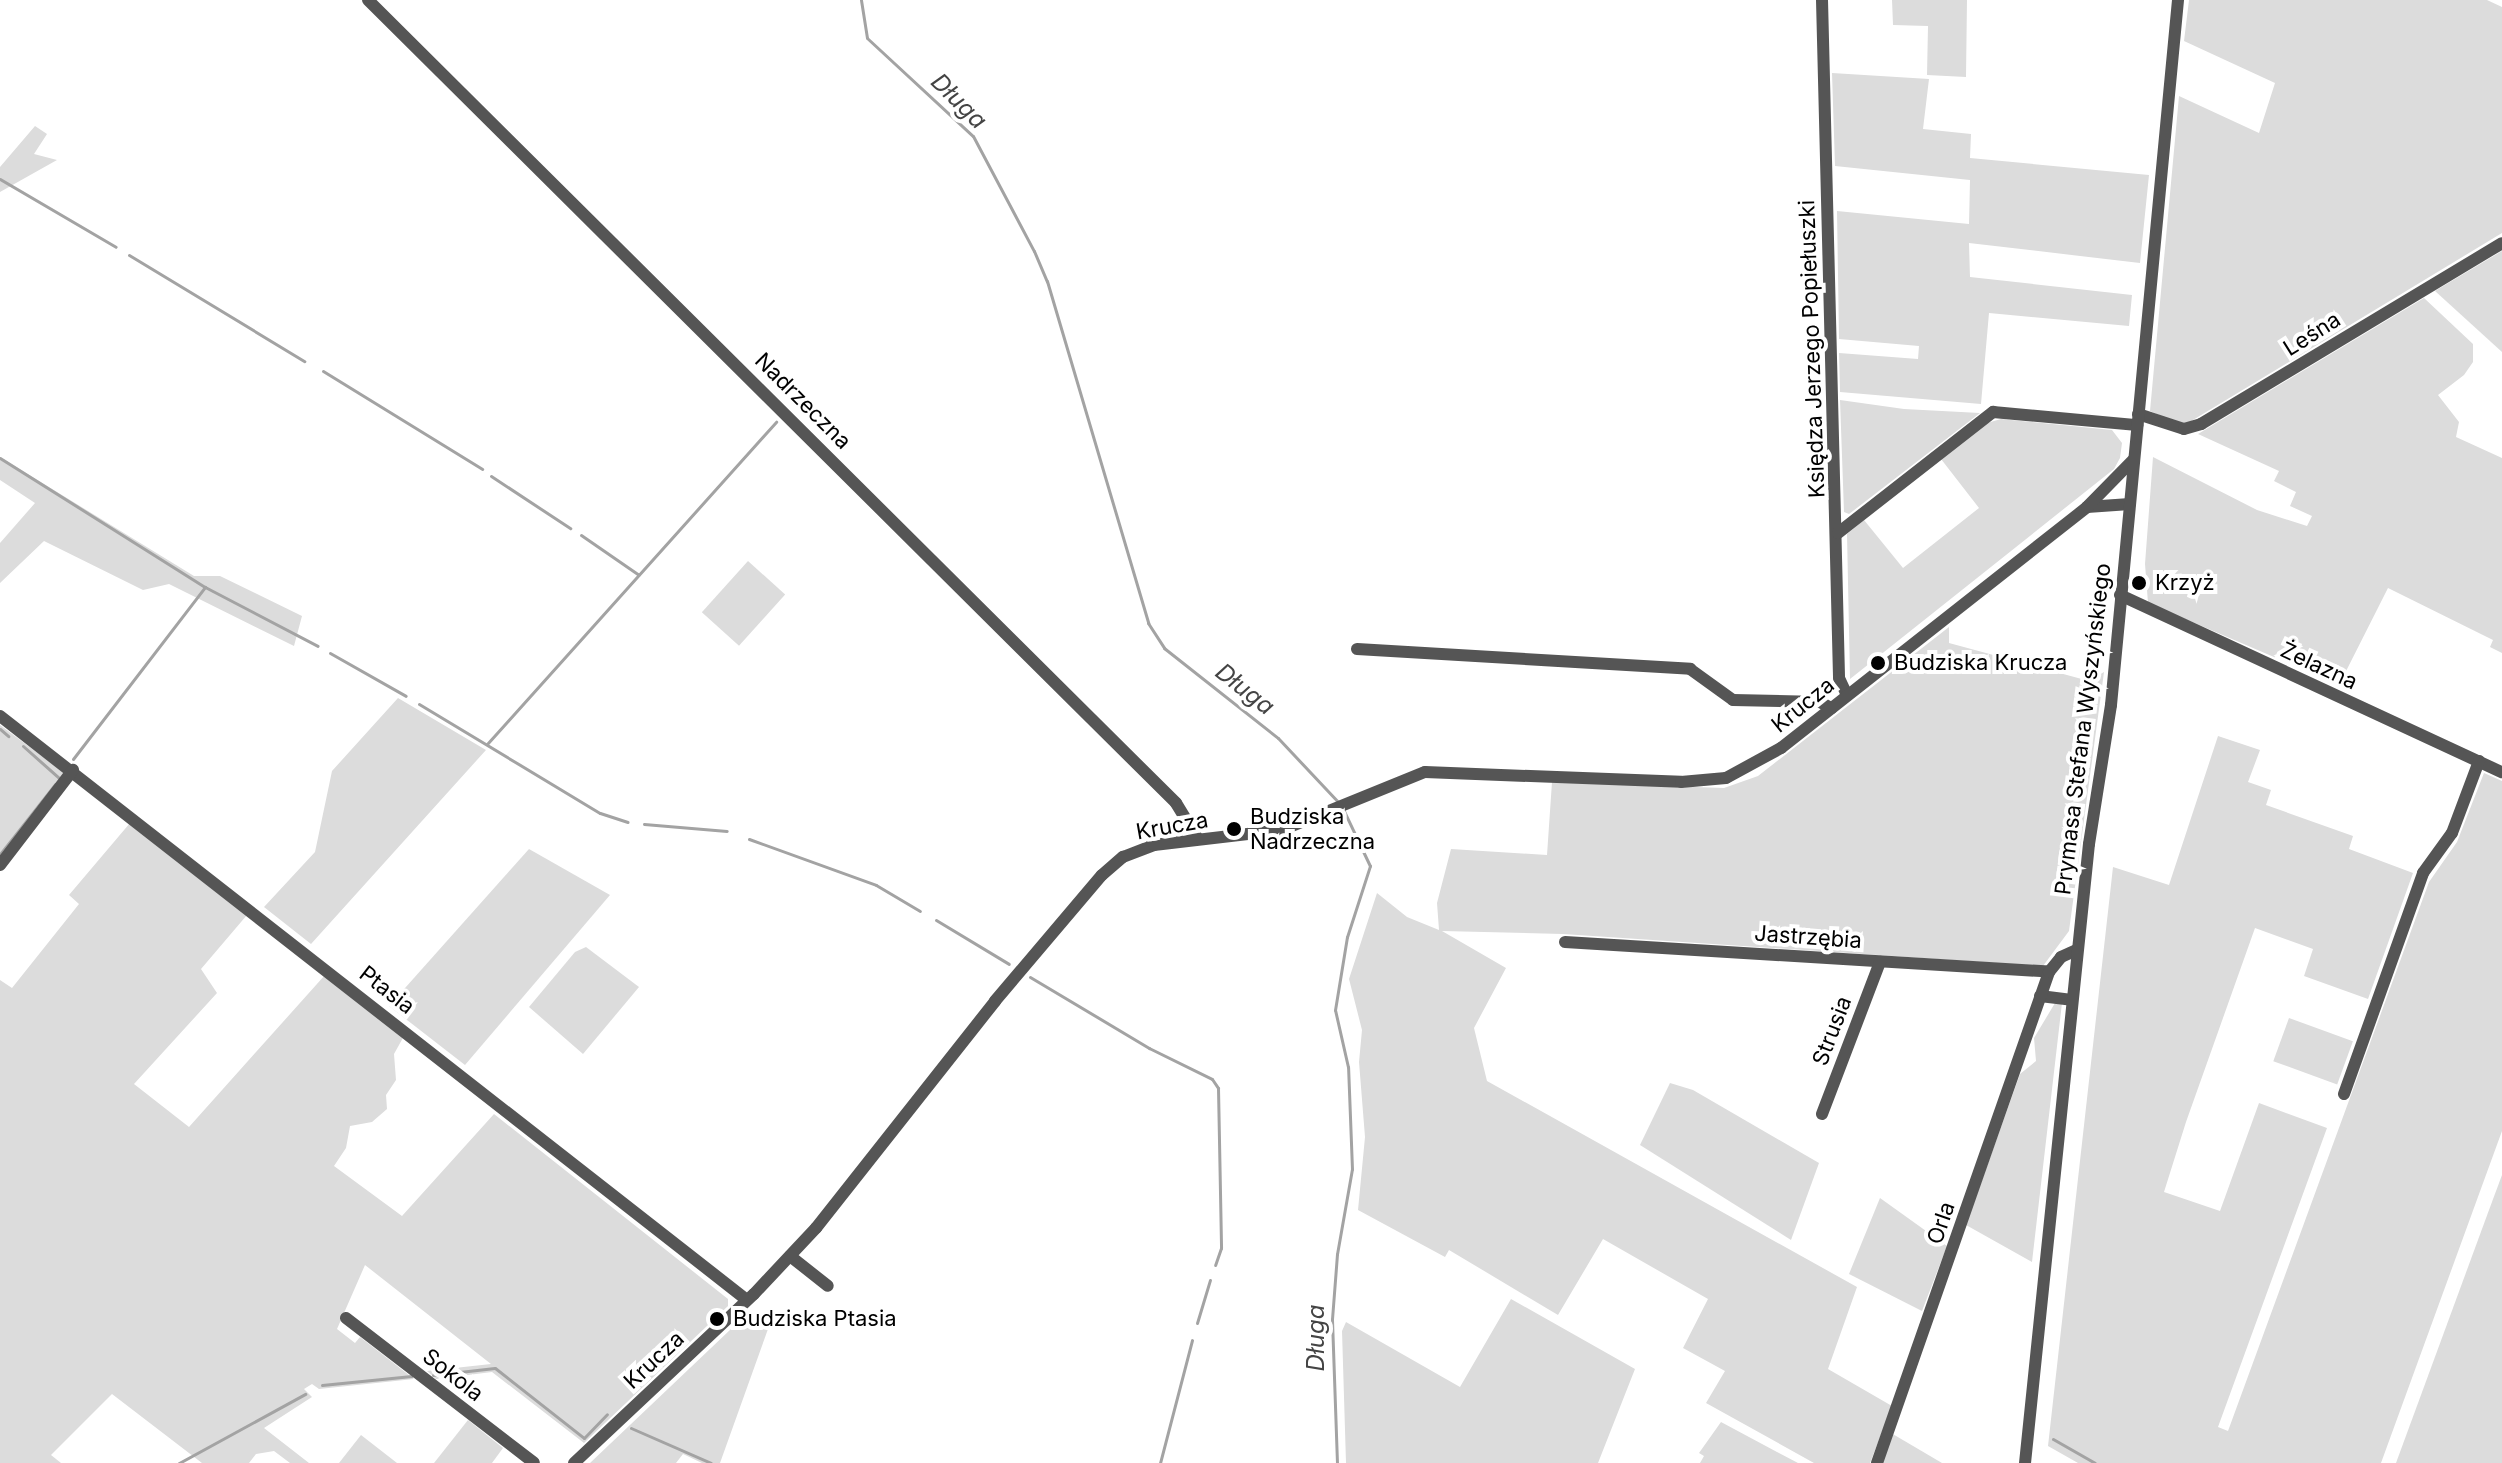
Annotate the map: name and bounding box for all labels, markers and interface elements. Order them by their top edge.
water label: Długa [925,67,993,135]
street label: Księdza Jerzego Popiełuszki [1794,200,1830,498]
street label: Leśna [2279,306,2345,362]
street label: Nadrzeczna [749,347,857,455]
street label: Prymasa Stefana Wyszyńskiego [2050,562,2116,896]
place label: Krzyż [2155,570,2215,596]
marker: Krzyż [2130,574,2148,592]
street label: Żelazna [2276,637,2362,695]
place label: Budziska Krucza [1894,650,2067,676]
marker: Budziska Krucza [1869,654,1887,672]
water label: Długa [1210,657,1280,721]
street label: Krucza [1766,672,1840,738]
place label: Budziska Nadrzeczna [1250,803,1375,854]
street label: Krucza [1134,807,1210,845]
marker: Budziska Nadrzeczna [1225,820,1243,838]
street label: Jastrzębia [1753,920,1863,954]
street label: Ptasia [354,960,420,1020]
street label: Strusia [1807,993,1857,1069]
street label: Orla [1921,1198,1961,1248]
water label: Długa [1302,1305,1330,1371]
place label: Budziska Ptasia [733,1306,897,1332]
marker: Budziska Ptasia [708,1310,726,1328]
street label: Krucza [618,1326,690,1394]
street label: Sokola [417,1343,489,1407]

